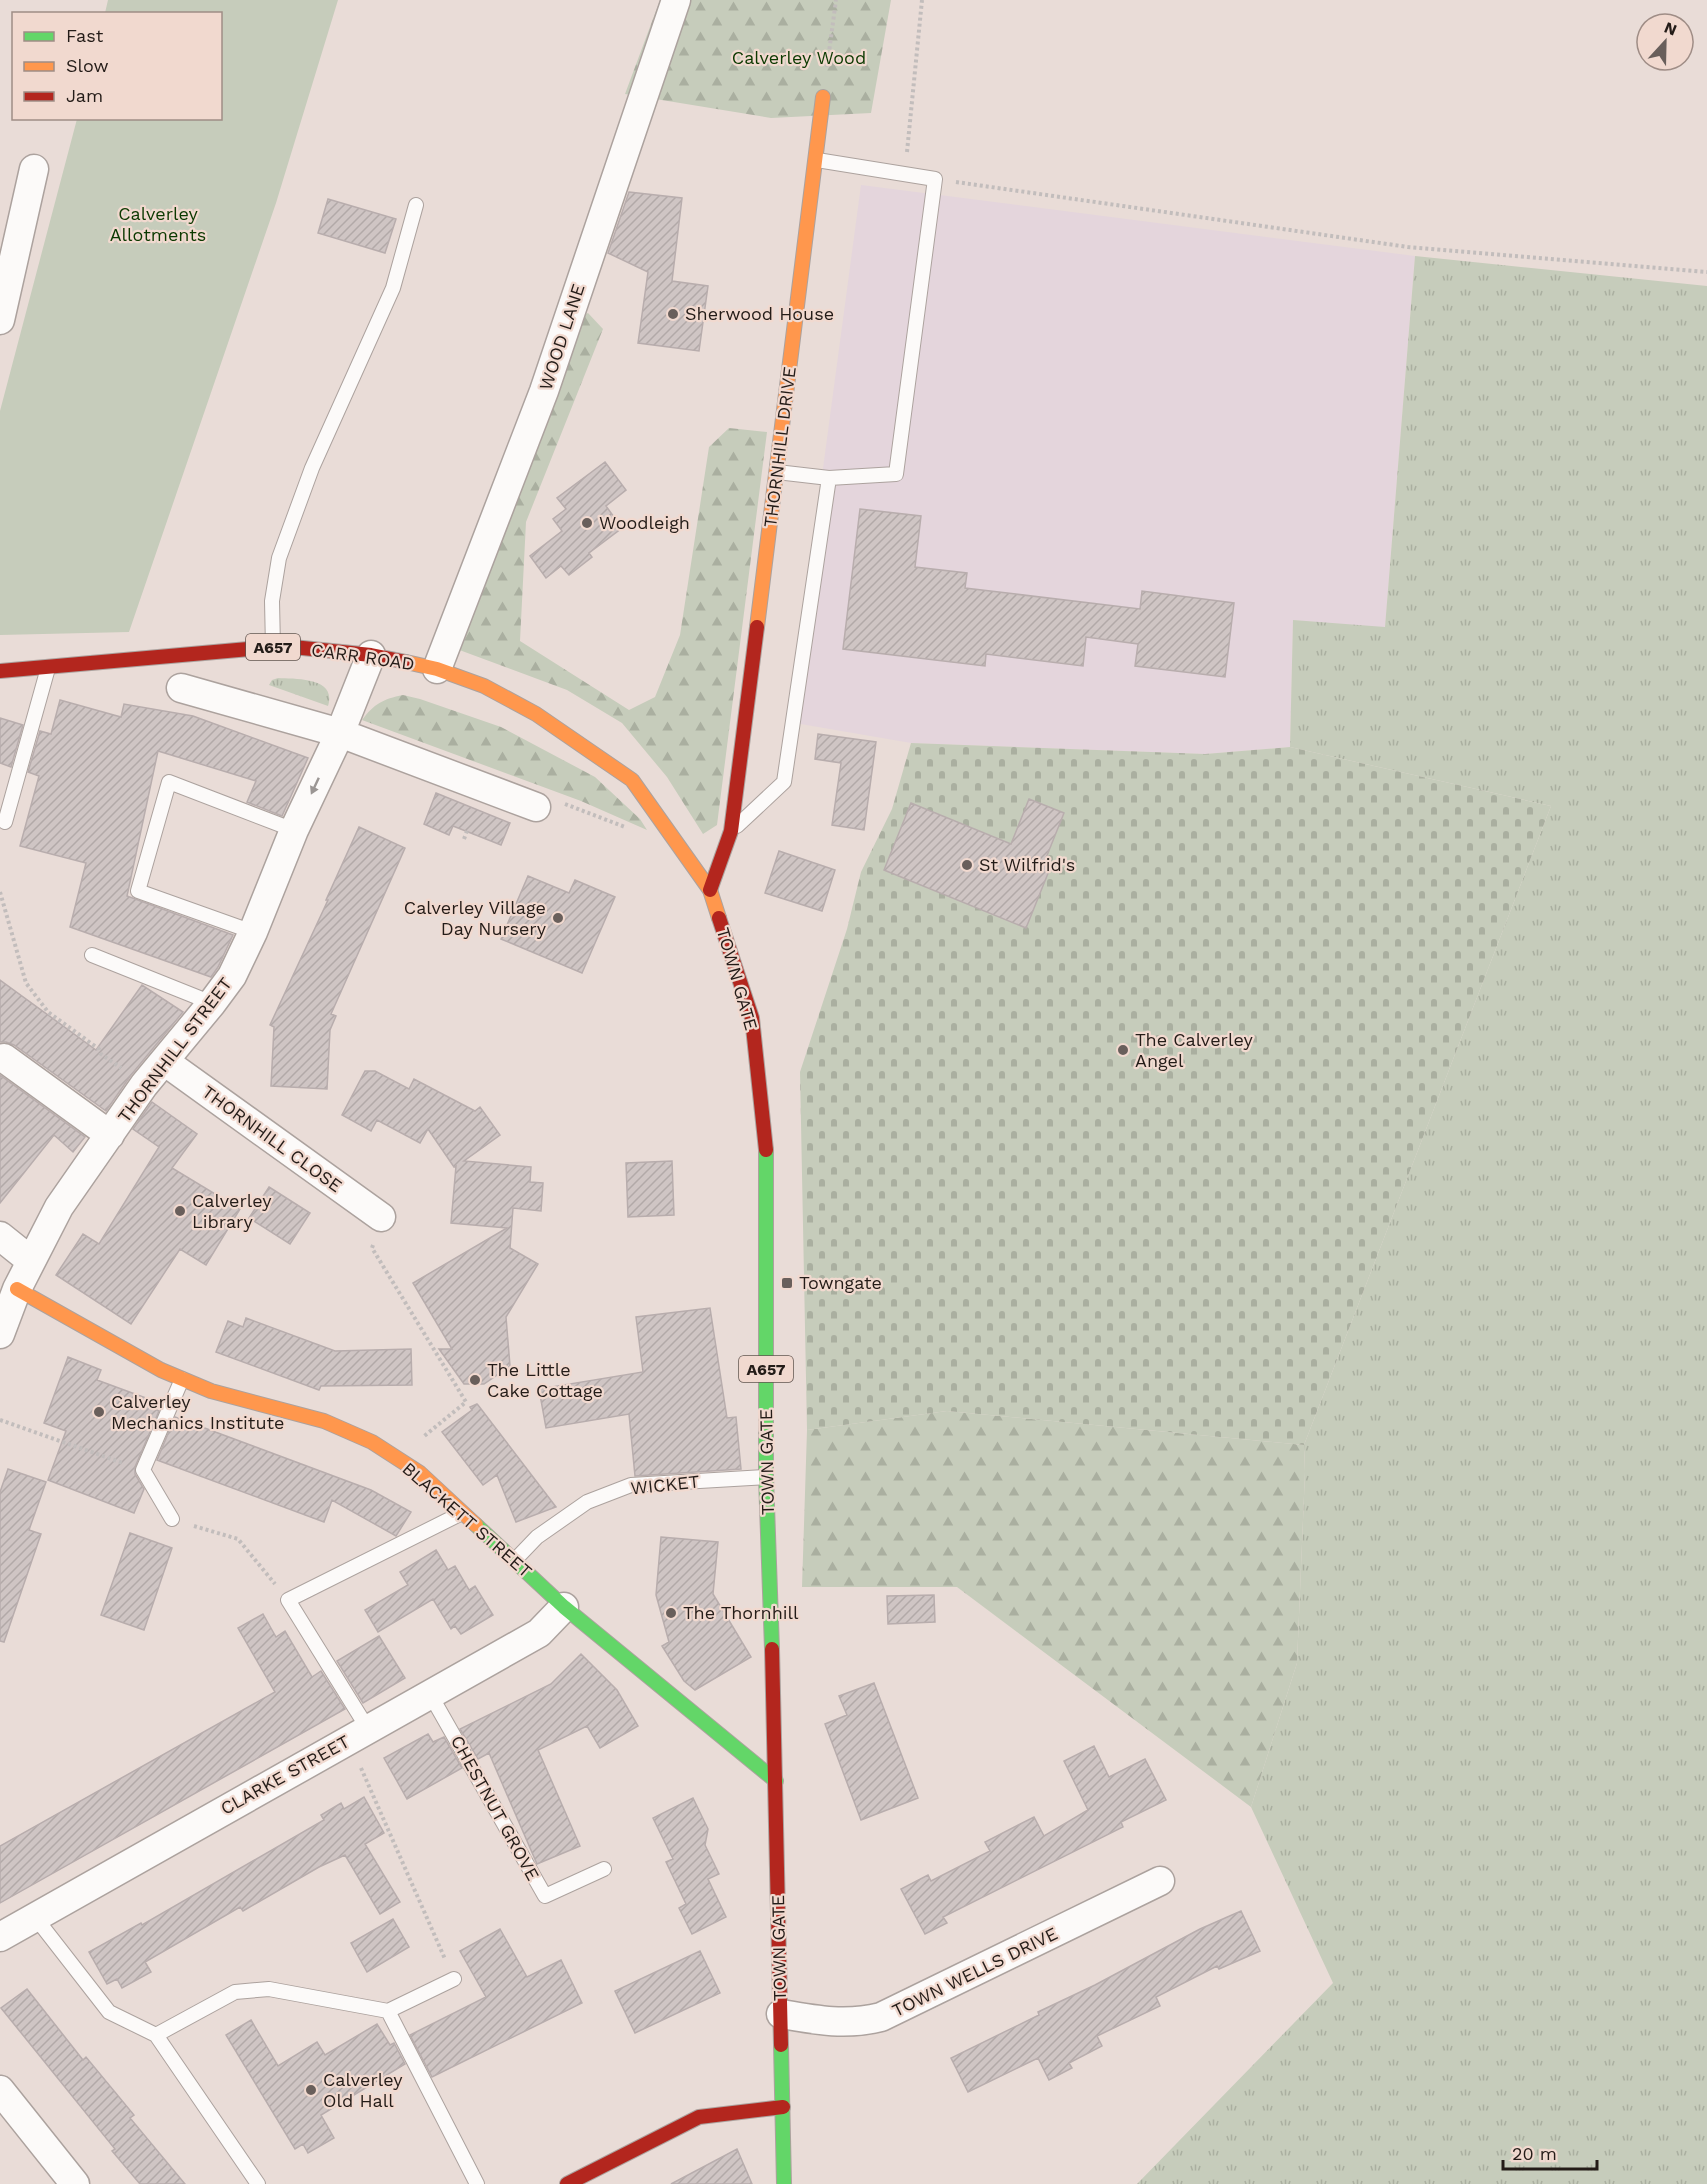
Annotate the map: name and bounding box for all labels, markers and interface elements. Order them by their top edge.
legend [12,12,222,120]
north arrow [1635,12,1695,72]
text: N [1661,18,1679,40]
text: Fast [66,25,104,46]
park label: Calverley Wood [732,47,866,68]
text: Slow [66,55,109,76]
text: Jam [66,85,103,106]
park label: Calverley Allotments [110,203,206,245]
street label: WOOD LANE [534,281,589,393]
place label: Sherwood House [685,303,834,324]
marker: Sherwood House [666,307,680,321]
street label: THORNHILL DRIVE [759,365,800,529]
place label: Woodleigh [599,512,690,533]
marker: Woodleigh [580,516,594,530]
road number: A657 [246,634,300,660]
street label: CARR ROAD [310,639,416,674]
one-way arrow [311,777,320,794]
place label: St Wilfrid's [979,854,1075,875]
marker: St Wilfrid's [960,858,974,872]
place label: Calverley Village Day Nursery [404,897,547,939]
marker: Calverley Village Day Nursery [551,911,565,925]
street label: TOWN GATE [713,925,762,1033]
street label: THORNHILL STREET [113,973,236,1126]
place label: The Calverley Angel [1135,1029,1253,1071]
marker: The Calverley Angel [1116,1043,1130,1057]
street label: THORNHILL CLOSE [198,1081,346,1196]
place label: Calverley Library [192,1190,272,1232]
marker: Calverley Library [173,1204,187,1218]
place label: Towngate [799,1272,882,1293]
marker: Towngate [780,1276,794,1290]
road number: A657 [739,1356,793,1382]
place label: The Little Cake Cottage [487,1359,603,1401]
marker: The Little Cake Cottage [468,1373,482,1387]
place label: Calverley Mechanics Institute [111,1391,284,1433]
marker: Calverley Mechanics Institute [92,1405,106,1419]
street label: TOWN GATE [755,1409,778,1515]
street label: BLACKETT STREET [398,1458,536,1582]
street label: WICKET [629,1470,701,1499]
place label: The Thornhill [683,1602,799,1623]
marker: The Thornhill [664,1606,678,1620]
street label: CLARKE STREET [217,1730,353,1819]
street label: CHESTNUT GROVE [447,1732,544,1884]
street label: TOWN GATE [767,1895,790,2001]
street label: TOWN WELLS DRIVE [889,1922,1061,2021]
place label: Calverley Old Hall [323,2069,403,2111]
marker: Calverley Old Hall [304,2083,318,2097]
scale bar [1503,2133,1598,2171]
text: 20 m [1512,2143,1557,2164]

